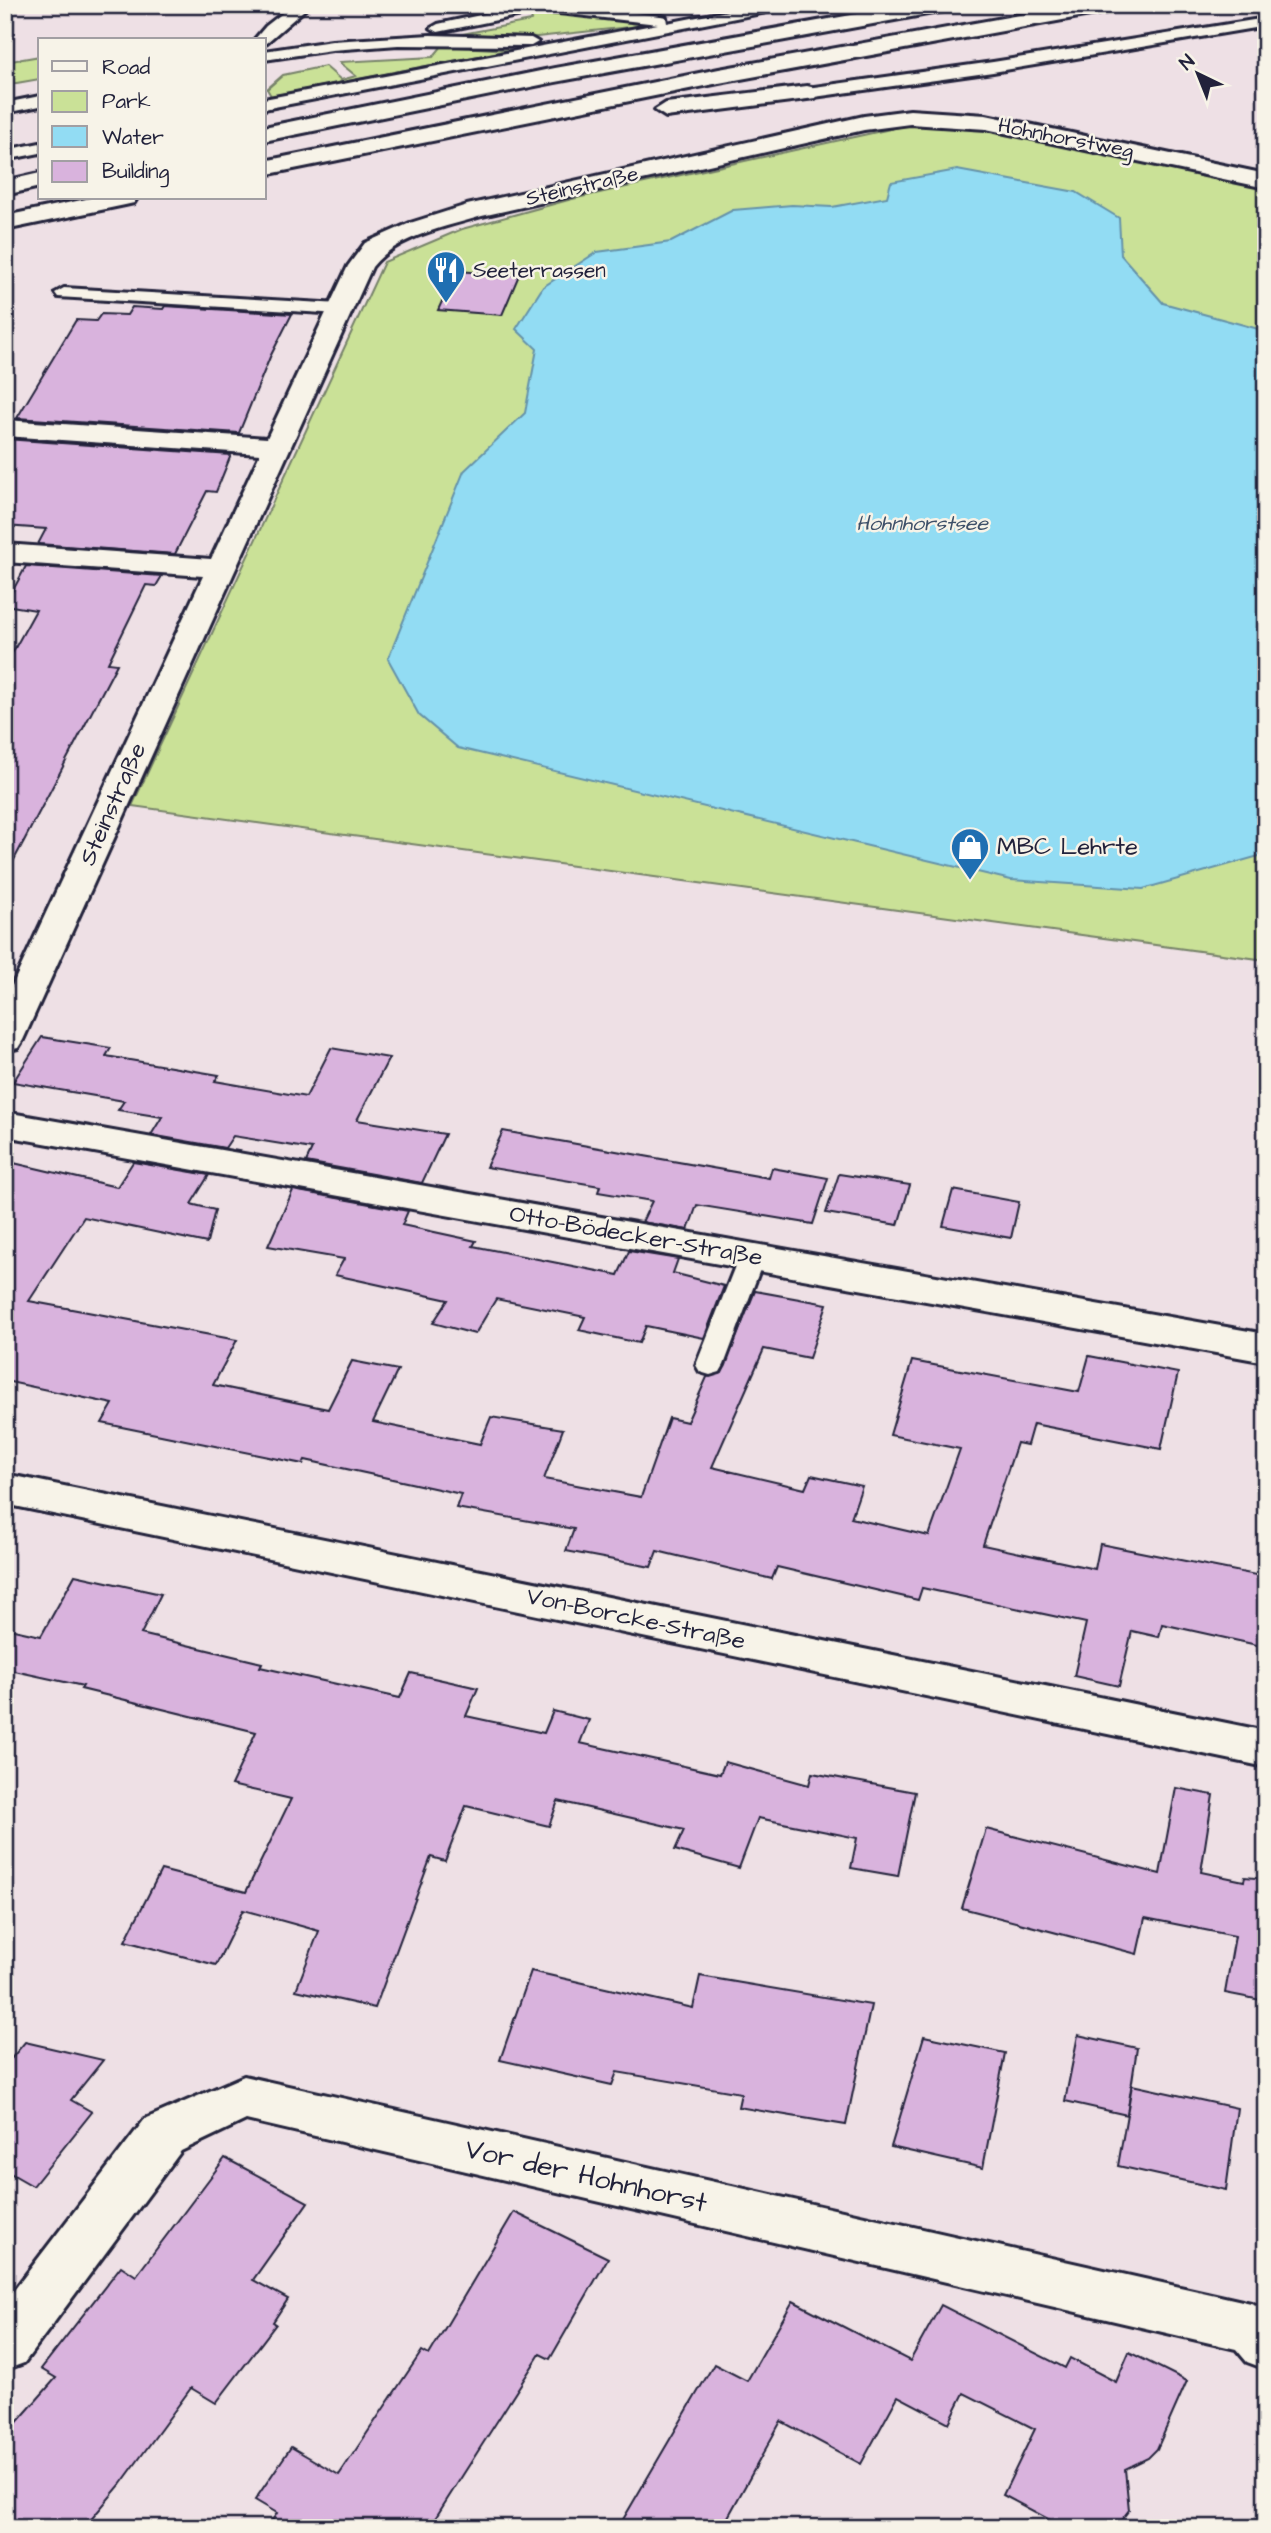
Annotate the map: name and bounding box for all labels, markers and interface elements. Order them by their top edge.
legend [38,38,266,200]
north arrow [1162,38,1232,108]
text: N [1174,49,1201,77]
text: Road [102,53,150,82]
text: Park [102,87,151,116]
street label: Hohnhorstweg [995,111,1136,167]
text: Water [102,123,164,152]
text: Building [102,157,170,188]
street label: Steinstraße [523,159,641,213]
restaurant icon: Seeterrassen [425,249,467,304]
place label: Seeterrassen [473,256,606,285]
water label: Hohnhorstsee [856,509,989,538]
street label: Steinstraße [71,737,155,871]
shop icon: MBC Lehrte [949,826,991,881]
place label: MBC Lehrte [997,830,1138,864]
street label: Otto-Bödecker-Straße [507,1197,765,1275]
street label: Von-Borcke-Straße [524,1579,749,1659]
street label: Vor der Hohnhorst [461,2129,711,2223]

